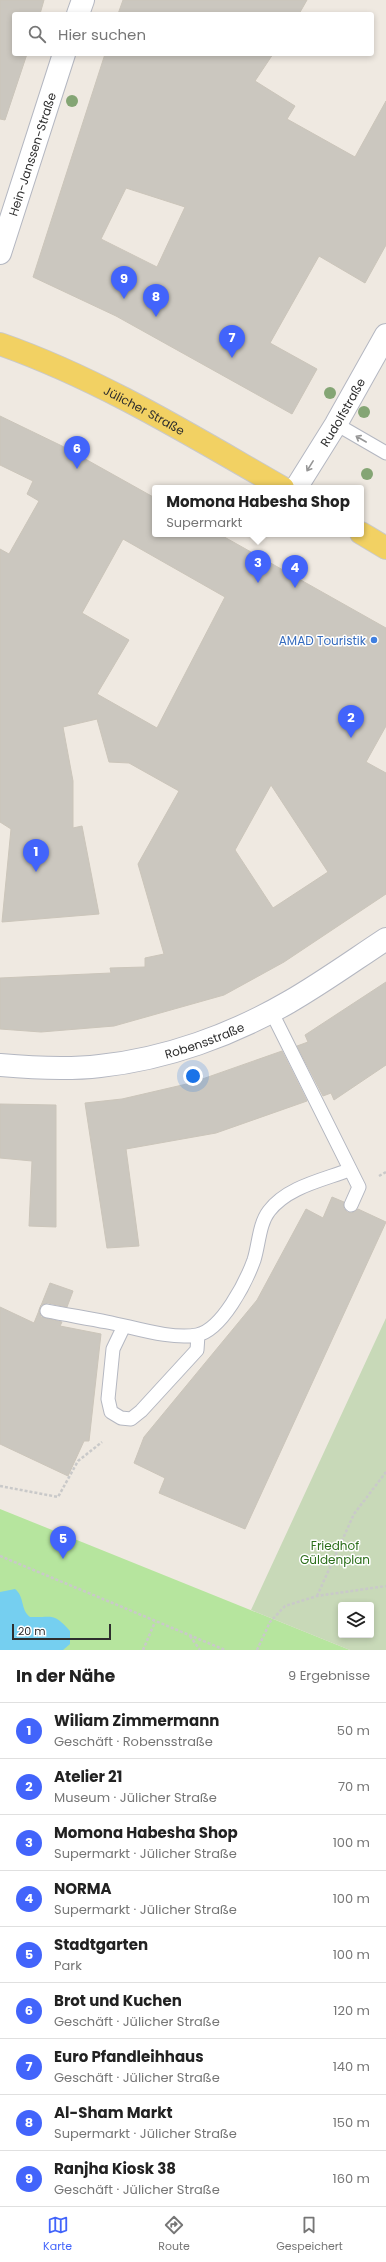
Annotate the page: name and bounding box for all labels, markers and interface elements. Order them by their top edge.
search box [12,12,374,56]
icon: search [26,23,48,45]
text: Hier suchen [58,24,146,45]
street label: Hein-Janssen-Straße [4,90,60,218]
pin: 9 [111,266,137,299]
pin: 8 [143,284,169,317]
pin: 7 [219,325,245,358]
street label: Rudolfstraße [316,375,369,450]
street label: Jülicher Straße [101,381,188,439]
one-way arrow [355,434,367,442]
pin: 6 [64,436,90,469]
one-way arrow [306,460,315,471]
popup [152,485,364,537]
text: Momona Habesha Shop [166,491,350,512]
text: Supermarkt [166,513,242,532]
pin: 3 [245,550,271,583]
pin: 4 [282,555,308,588]
place label: AMAD Touristik [279,632,367,649]
marker: AMAD Touristik [369,635,379,645]
pin: 2 [338,705,364,738]
pin: 1 [23,839,49,872]
street label: Robensstraße [163,1018,247,1062]
your location [183,1066,203,1086]
pin: 5 [50,1526,76,1559]
park label: Friedhof Güldenplan [300,1537,370,1568]
map controls [338,1602,374,1638]
button: layers [338,1602,374,1638]
scale bar [12,1622,111,1641]
text: 20 m [18,1623,46,1639]
text: In der Nähe [16,1664,115,1688]
text: 9 Ergebnisse [288,1666,370,1685]
text: Wiliam Zimmermann [54,1710,219,1731]
text: 1 [27,1721,31,1740]
text: 50 m [337,1721,370,1740]
text: Geschäft · Robensstraße [54,1732,213,1751]
text: Atelier 21 [54,1766,122,1787]
text: 2 [25,1777,33,1796]
text: 70 m [338,1777,370,1796]
text: Museum · Jülicher Straße [54,1788,217,1807]
text: Momona Habesha Shop [54,1822,238,1843]
text: 3 [25,1833,33,1852]
text: 100 m [333,1833,370,1852]
text: Supermarkt · Jülicher Straße [54,1844,237,1863]
text: NORMA [54,1878,112,1899]
text: 4 [25,1889,33,1908]
text: 100 m [333,1889,370,1908]
text: Supermarkt · Jülicher Straße [54,1900,237,1919]
text: Stadtgarten [54,1934,148,1955]
text: 5 [25,1945,33,1964]
text: 100 m [333,1945,370,1964]
text: Park [54,1956,82,1975]
text: Brot und Kuchen [54,1990,182,2011]
text: 6 [25,2001,33,2020]
text: 120 m [333,2001,370,2020]
text: Geschäft · Jülicher Straße [54,2012,220,2031]
text: Euro Pfandleihhaus [54,2046,204,2067]
text: 7 [26,2057,32,2076]
text: 140 m [333,2057,370,2076]
text: Geschäft · Jülicher Straße [54,2068,220,2087]
text: Al-Sham Markt [54,2102,173,2123]
text: 8 [25,2113,33,2132]
text: 150 m [333,2113,370,2132]
text: Supermarkt · Jülicher Straße [54,2124,237,2143]
text: Ranjha Kiosk 38 [54,2158,176,2179]
text: 9 [25,2169,33,2188]
text: 160 m [333,2169,370,2188]
text: Geschäft · Jülicher Straße [54,2180,220,2199]
tab: Karte [43,2214,72,2255]
tab: Route [158,2214,190,2255]
tab: Gespeichert [276,2214,343,2255]

